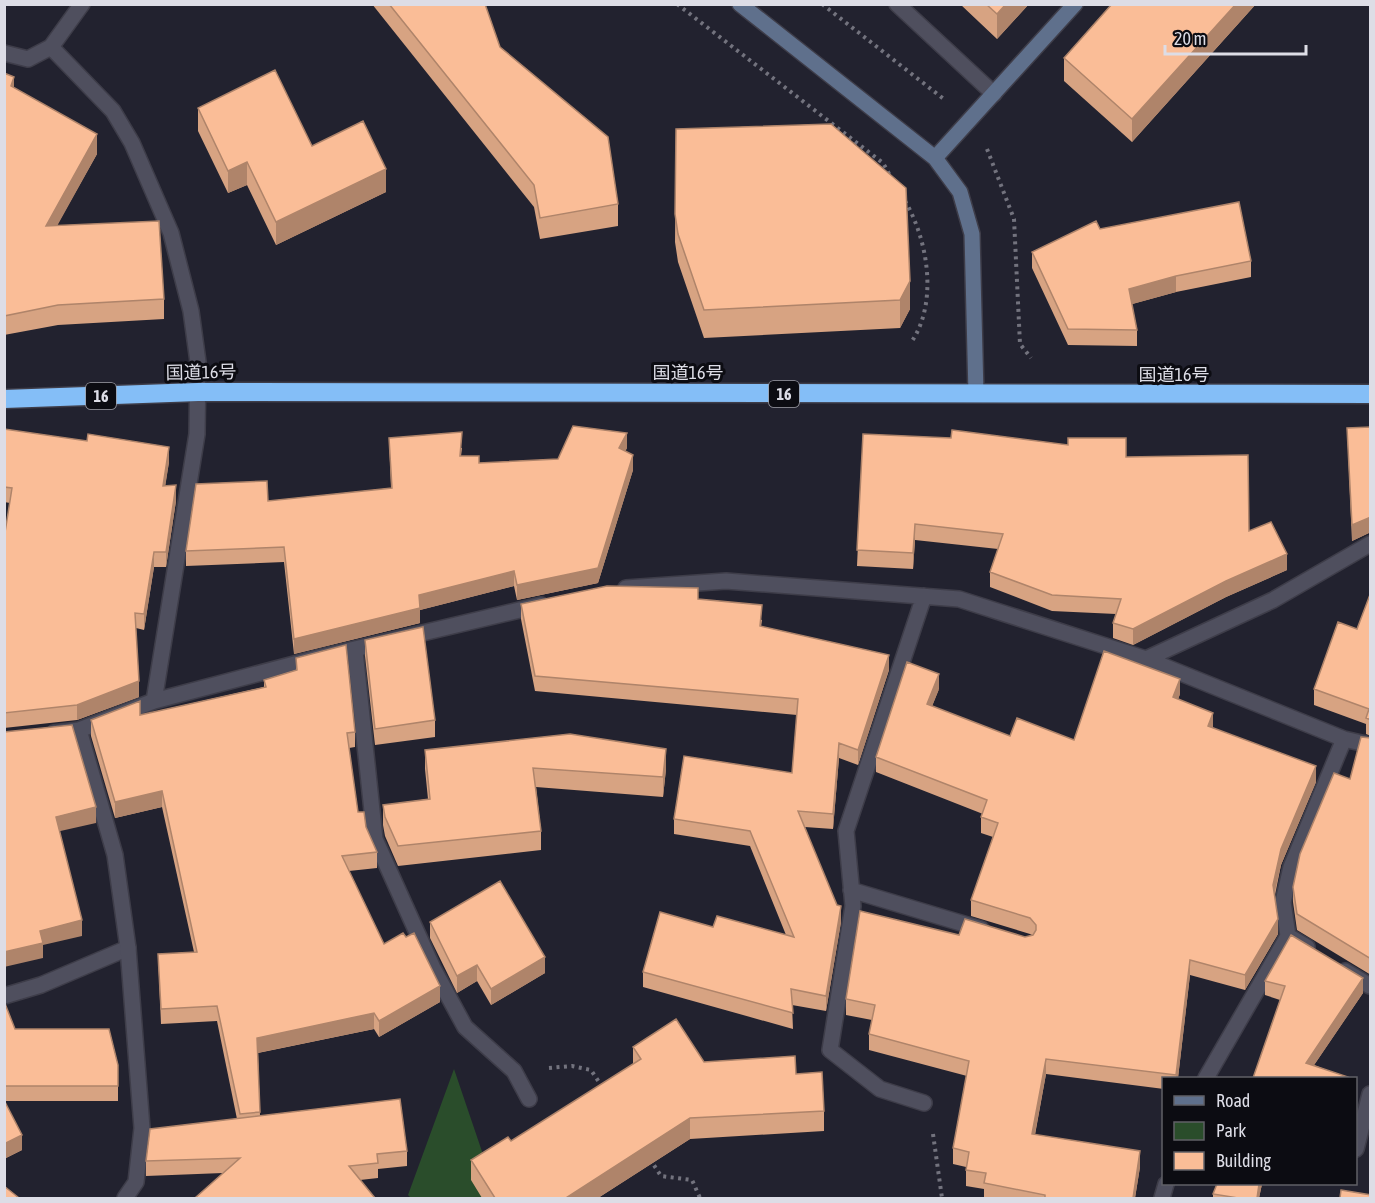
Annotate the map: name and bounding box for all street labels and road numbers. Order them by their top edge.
street label: 国道16号 [165,361,237,383]
street label: 国道16号 [653,362,723,383]
street label: 国道16号 [1139,364,1209,385]
road number: 16 [769,381,799,407]
road number: 16 [86,383,116,409]

